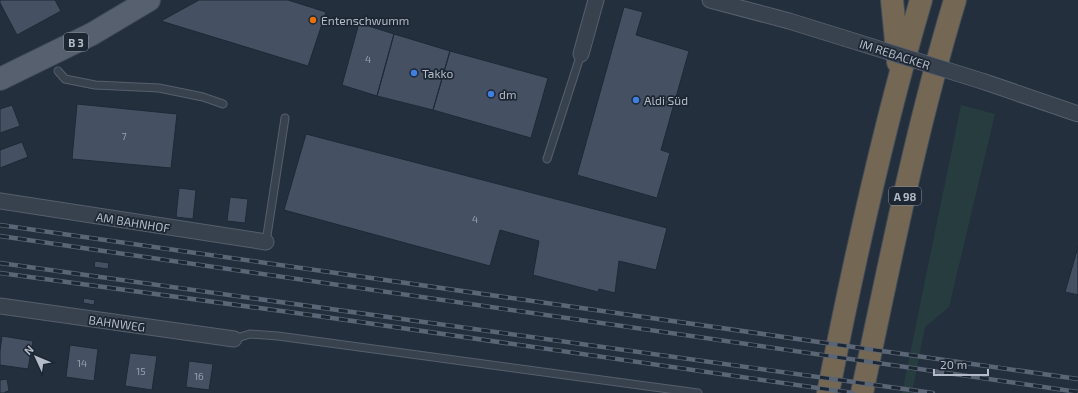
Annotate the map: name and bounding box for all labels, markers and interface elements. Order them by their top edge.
place label: Entenschwumm [321,13,409,27]
marker: Entenschwumm [308,15,318,25]
road number: B 3 [64,33,88,51]
street label: IM REBACKER [858,36,932,72]
house number: 4 [365,53,371,65]
place label: Takko [422,66,453,80]
marker: Takko [409,68,419,78]
place label: dm [499,87,516,101]
marker: dm [486,89,496,99]
place label: Aldi Süd [644,93,688,107]
marker: Aldi Süd [631,95,641,105]
house number: 7 [121,130,127,142]
road number: A 98 [889,187,921,205]
street label: AM BAHNHOF [95,209,171,235]
house number: 4 [472,213,478,225]
street label: BAHNWEG [88,312,146,334]
north arrow [16,337,56,377]
text: N [21,342,36,357]
scale bar [934,351,988,377]
house number: 14 [77,357,87,369]
text: 20 m [940,357,967,371]
house number: 15 [136,365,146,377]
house number: 16 [194,370,204,382]

